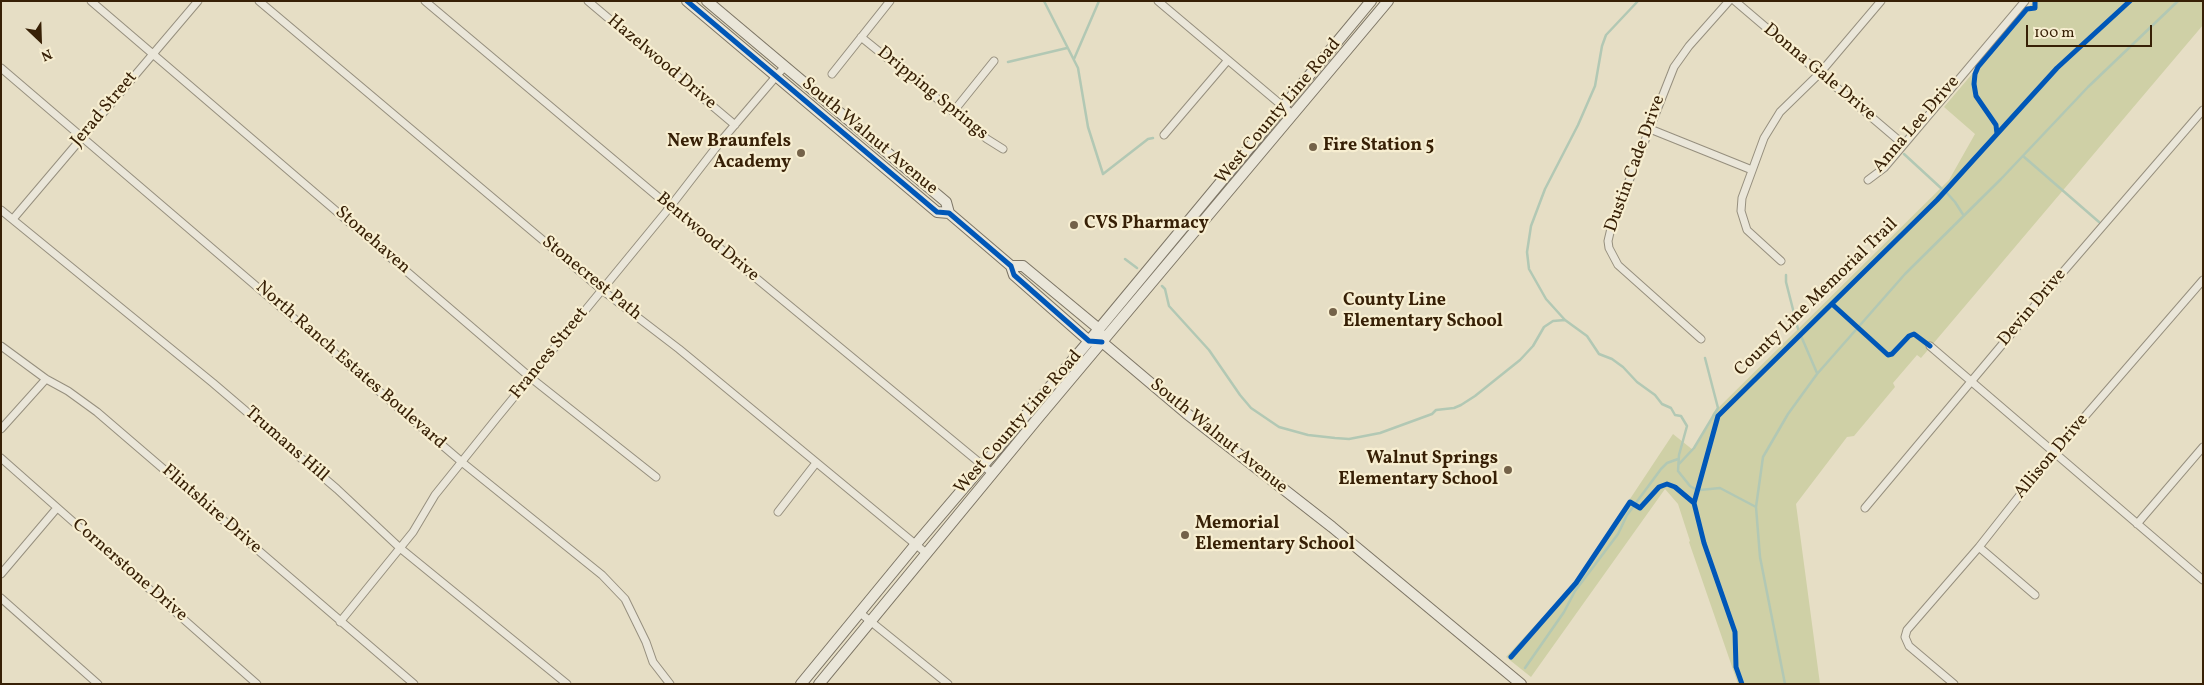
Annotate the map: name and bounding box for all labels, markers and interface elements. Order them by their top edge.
street label: Hazelwood Drive [602,11,720,115]
north arrow [15,15,65,65]
scale bar [2029,15,2155,47]
street label: Donna Gale Drive [1758,20,1880,126]
text: 100 m [2034,23,2074,44]
street label: West County Line Road [1212,35,1346,189]
text: N [38,43,55,65]
street label: Dripping Springs [872,43,992,145]
street label: Jerad Street [67,68,143,152]
street label: Anna Lee Drive [1869,72,1965,178]
street label: South Walnut Avenue [797,74,941,200]
street label: Dustin Cade Drive [1601,93,1671,235]
place label: New Braunfels Academy [667,132,791,174]
place label: Fire Station 5 [1323,136,1434,158]
marker: Fire Station 5 [1307,141,1319,153]
marker: New Braunfels Academy [795,147,807,159]
street label: Bentwood Drive [651,189,763,287]
street label: Stonehaven [330,202,414,280]
place label: CVS Pharmacy [1084,214,1209,236]
street label: County Line Memorial Trail [1731,214,1903,382]
marker: CVS Pharmacy [1068,219,1080,231]
street label: Stonecrest Path [536,232,646,326]
street label: Devin Drive [1994,265,2072,351]
street label: North Ranch Estates Boulevard [250,277,450,455]
place label: County Line Elementary School [1343,291,1503,334]
street label: Frances Street [506,304,594,404]
marker: County Line Elementary School [1327,306,1339,318]
street label: West County Line Road [951,347,1087,499]
street label: South Walnut Avenue [1145,375,1291,499]
street label: Trumans Hill [240,403,332,487]
street label: Allison Drive [2010,410,2094,504]
place label: Walnut Springs Elementary School [1338,449,1498,492]
street label: Flintshire Drive [157,461,265,559]
marker: Walnut Springs Elementary School [1502,464,1514,476]
place label: Memorial Elementary School [1195,514,1355,556]
street label: Cornerstone Drive [67,515,191,627]
marker: Memorial Elementary School [1179,529,1191,541]

